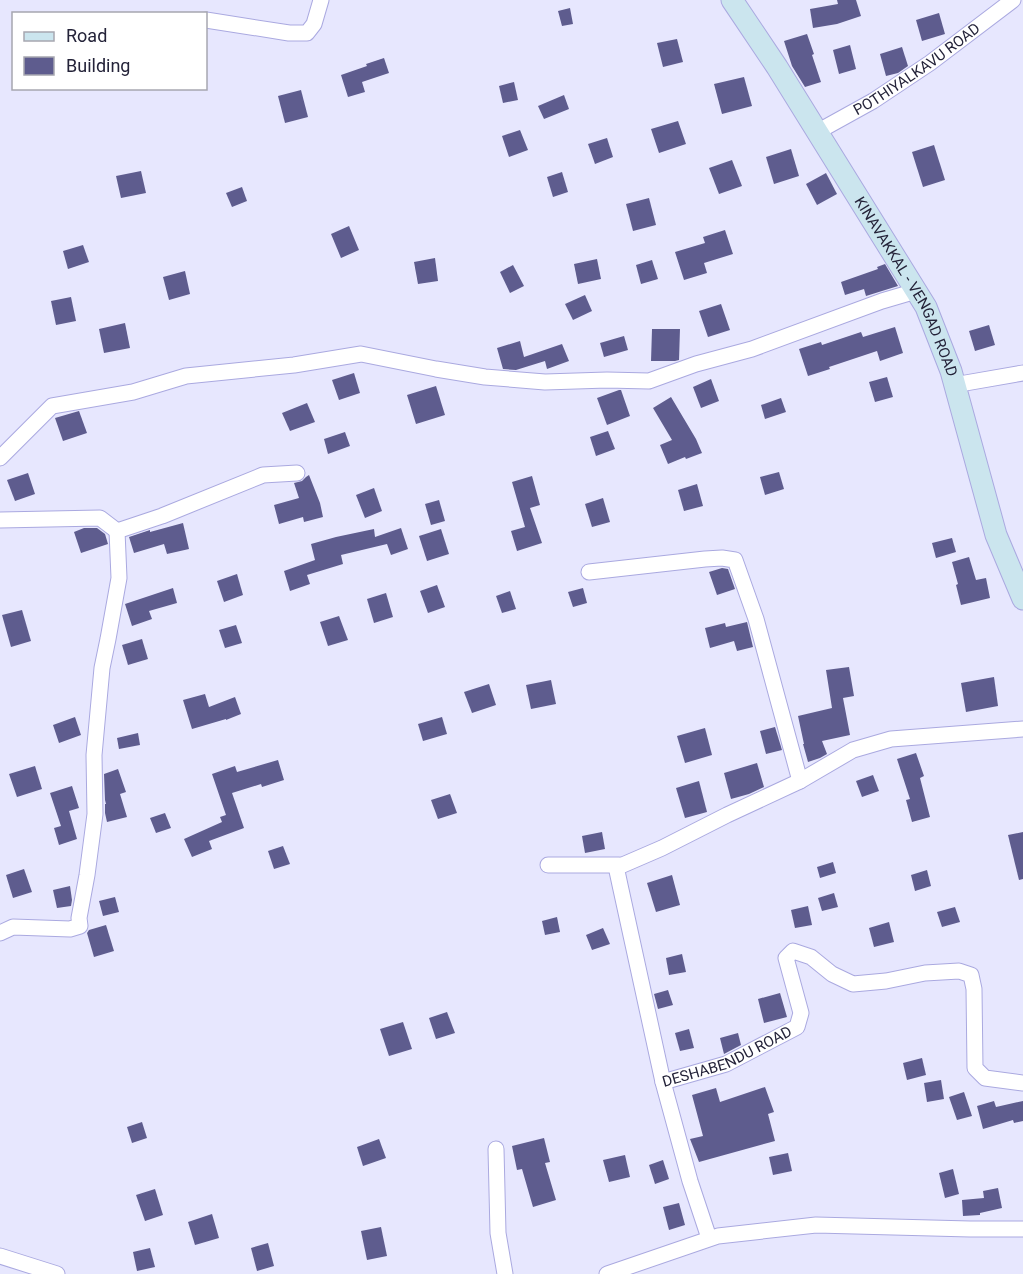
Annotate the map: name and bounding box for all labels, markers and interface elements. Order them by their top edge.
legend [12,12,207,90]
street label: POTHIYALKAVU ROAD [850,19,984,119]
text: Road [66,25,107,46]
text: Building [66,55,130,76]
street label: KINAVAKKAL - VENGAD ROAD [851,193,961,378]
street label: DESHABENDU ROAD [660,1022,795,1091]

